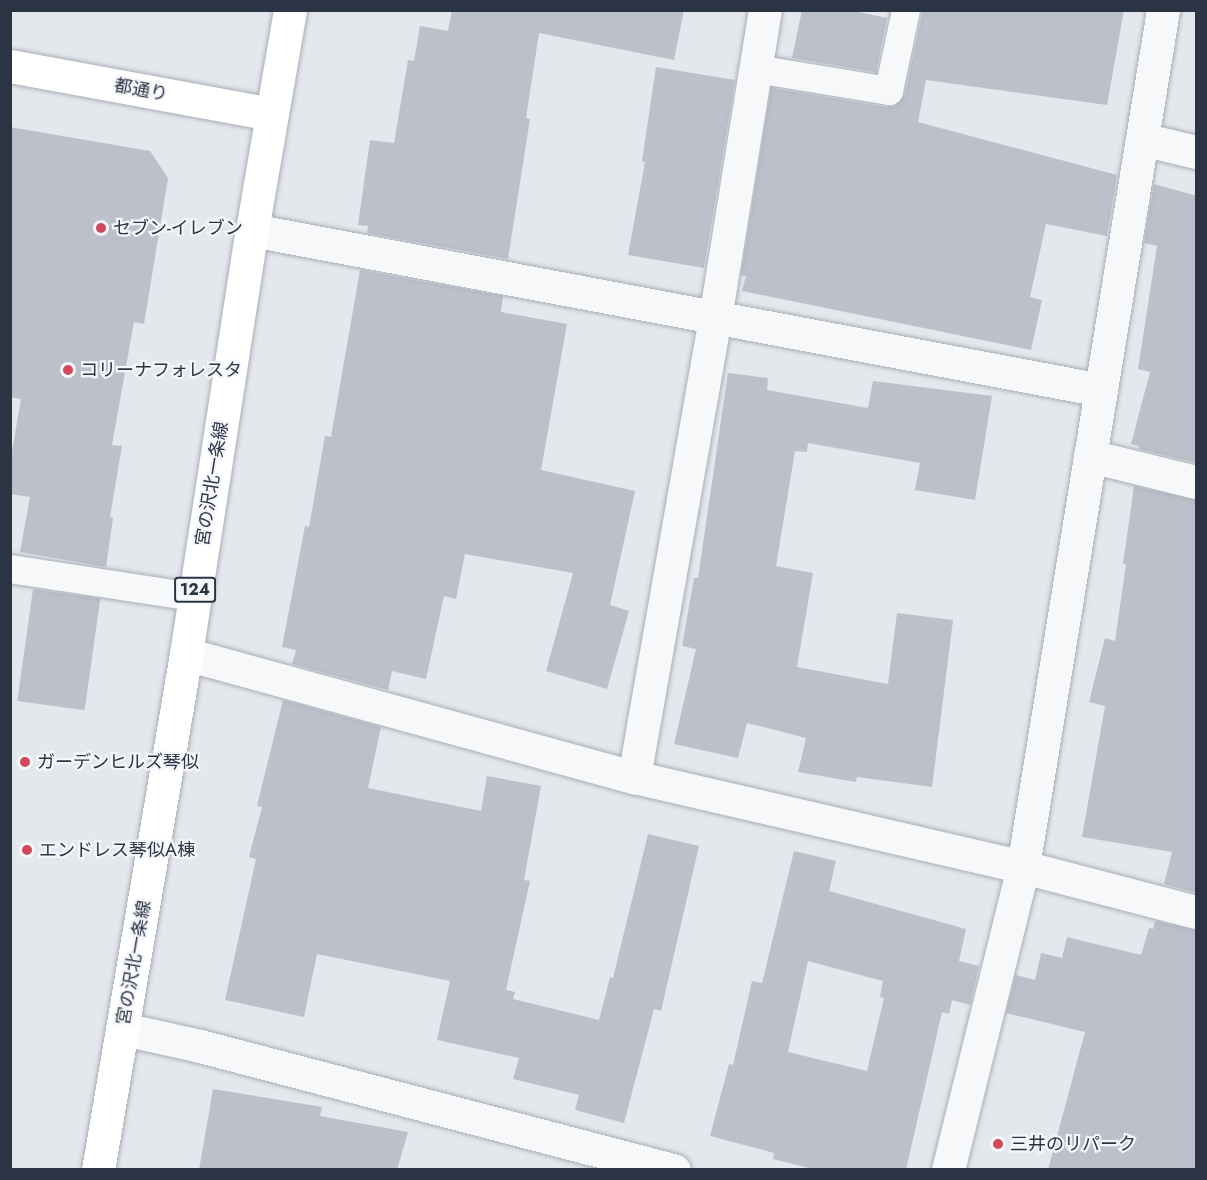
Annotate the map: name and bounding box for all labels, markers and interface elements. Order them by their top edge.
street label: 都通り [113,75,169,105]
place label: セブン-イレブン [113,217,243,239]
marker: セブン-イレブン [94,221,108,235]
place label: コリーナフォレスタ [80,359,242,381]
marker: コリーナフォレスタ [61,363,75,377]
street label: 宮の沢北一条線 [191,420,233,548]
road number: 124 [174,577,216,603]
place label: ガーデンヒルズ琴似 [37,751,199,773]
marker: ガーデンヒルズ琴似 [18,755,32,769]
place label: エンドレス琴似A棟 [39,839,195,861]
marker: エンドレス琴似A棟 [20,843,34,857]
street label: 宮の沢北一条線 [112,899,156,1027]
place label: 三井のリパーク [1010,1133,1136,1155]
marker: 三井のリパーク [991,1137,1005,1151]

